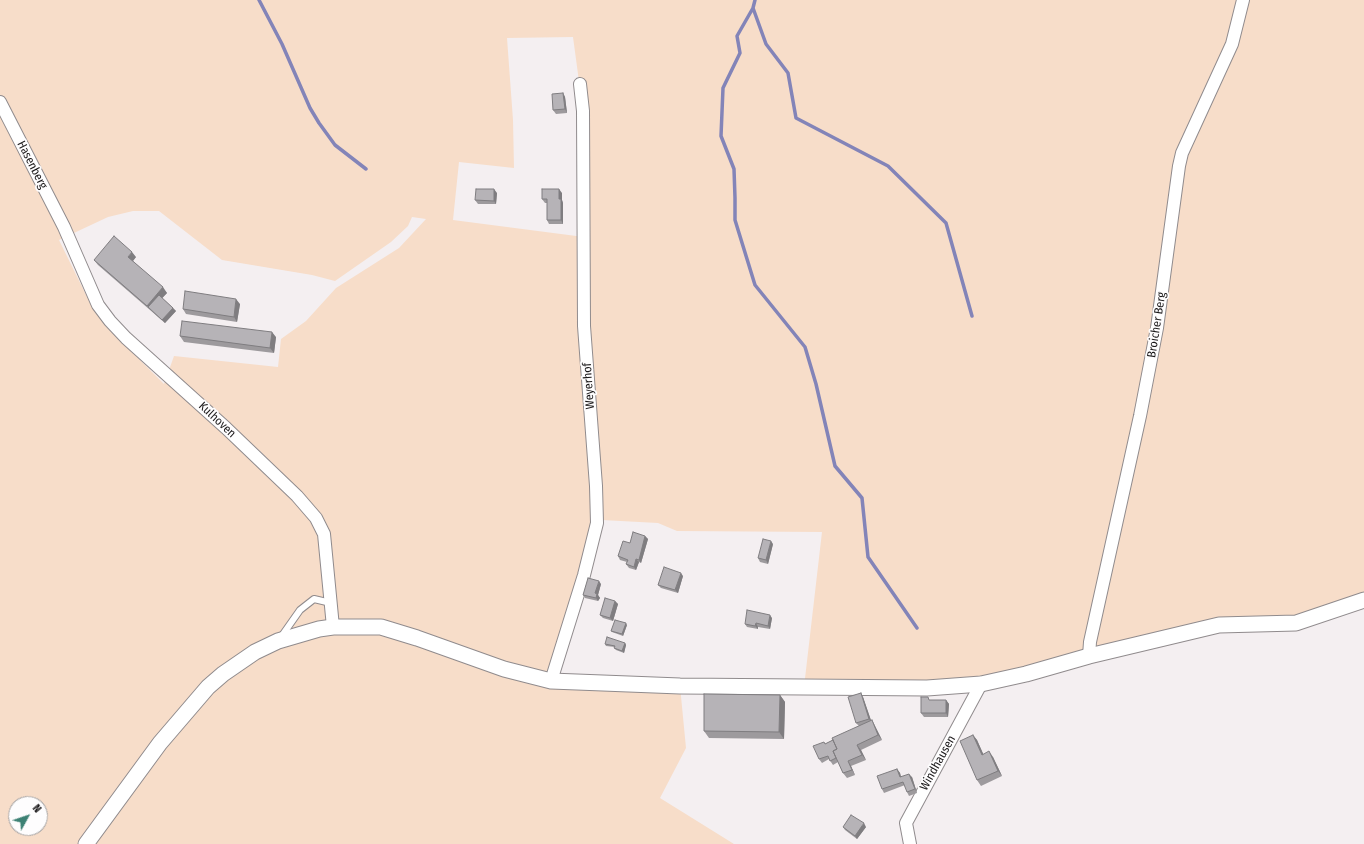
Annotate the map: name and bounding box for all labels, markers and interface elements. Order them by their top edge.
street label: Hasenberg [14,138,50,192]
street label: Broicher Berg [1145,291,1169,359]
street label: Weyerhof [580,362,598,410]
street label: Kulhoven [195,399,239,441]
street label: Windhausen [917,733,959,793]
north arrow [8,796,48,836]
text: N [30,802,44,815]

